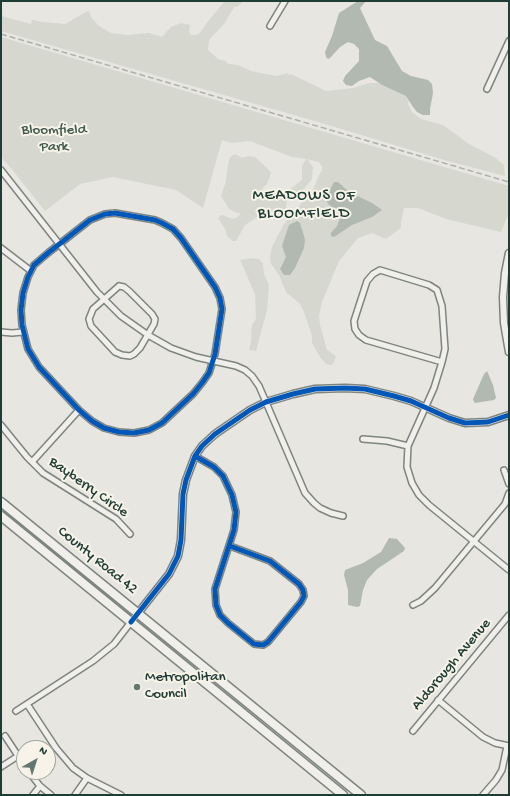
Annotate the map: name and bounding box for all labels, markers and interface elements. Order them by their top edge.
park label: Bloomfield Park [22,122,86,157]
district label: MEADOWS OF BLOOMFIELD [252,187,356,225]
street label: Bayberry Circle [45,454,131,522]
street label: County Road 42 [53,523,141,599]
street label: Aldorough Avenue [408,616,496,714]
place label: Metropolitan Council [145,669,226,704]
marker: Metropolitan Council [132,682,142,692]
north arrow [16,740,56,780]
text: N [36,745,49,758]

